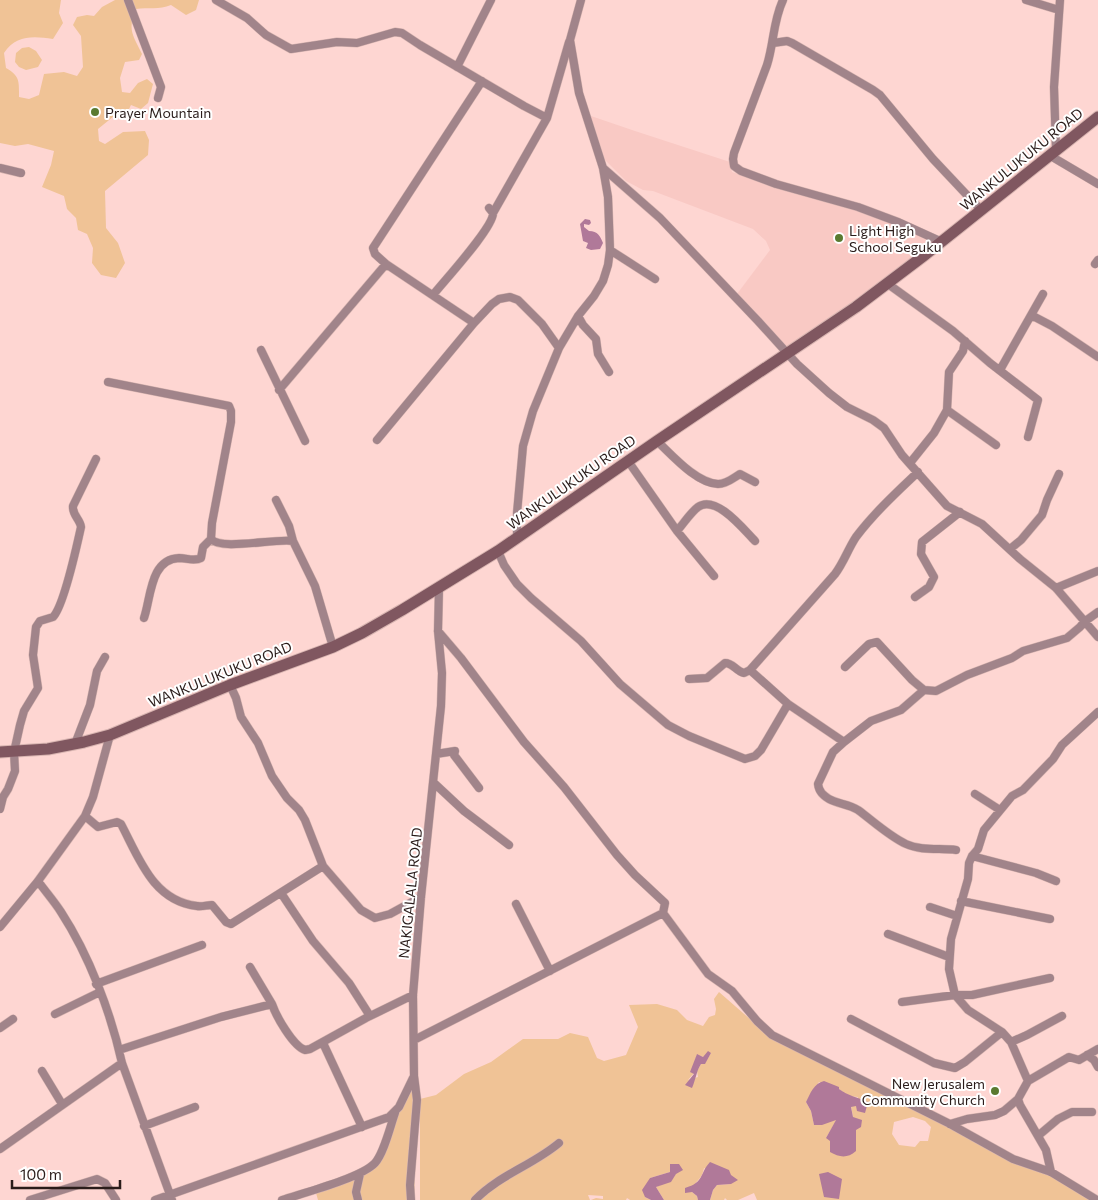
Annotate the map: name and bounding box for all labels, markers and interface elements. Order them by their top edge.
place label: Prayer Mountain [105,104,211,121]
street label: WANKULUKUKU ROAD [956,104,1086,214]
marker: Prayer Mountain [89,106,101,118]
place label: Light High School Seguku [849,222,942,255]
marker: Light High School Seguku [833,232,845,244]
street label: WANKULUKUKU ROAD [503,431,639,533]
street label: WANKULUKUKU ROAD [146,637,294,711]
street label: NAKIGALALA ROAD [395,827,425,959]
place label: New Jerusalem Community Church [862,1075,985,1108]
marker: New Jerusalem Community Church [989,1085,1001,1097]
scale bar [12,1158,120,1190]
text: 100 m [20,1165,62,1183]

